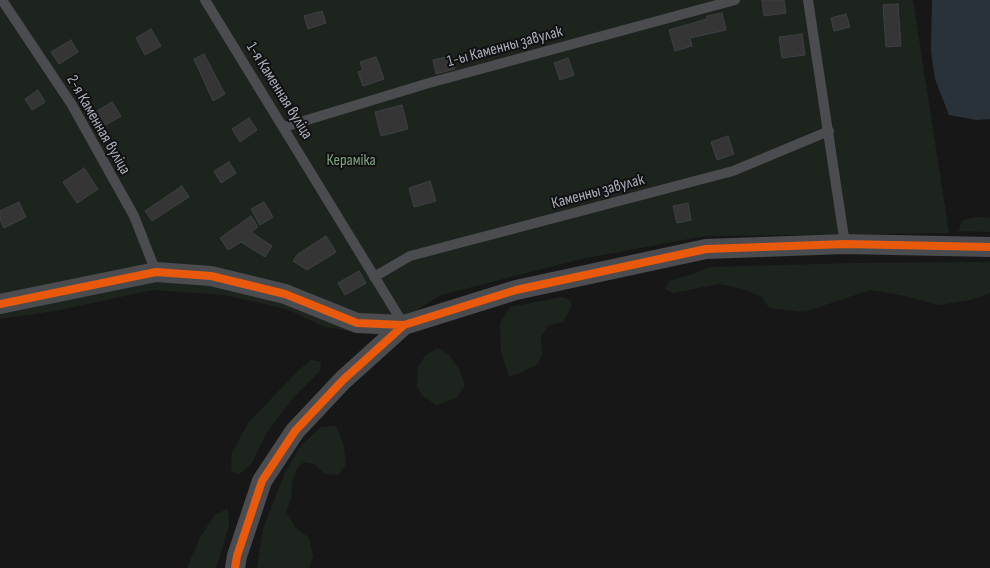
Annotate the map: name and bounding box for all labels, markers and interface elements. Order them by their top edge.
street label: 1-ы Каменны завулак [445,22,565,72]
street label: 1-я Каменная вуліца [242,39,316,143]
street label: 2-я Каменная вуліца [62,72,134,178]
park label: Кераміка [326,151,376,171]
street label: Каменны завулак [549,170,647,214]

